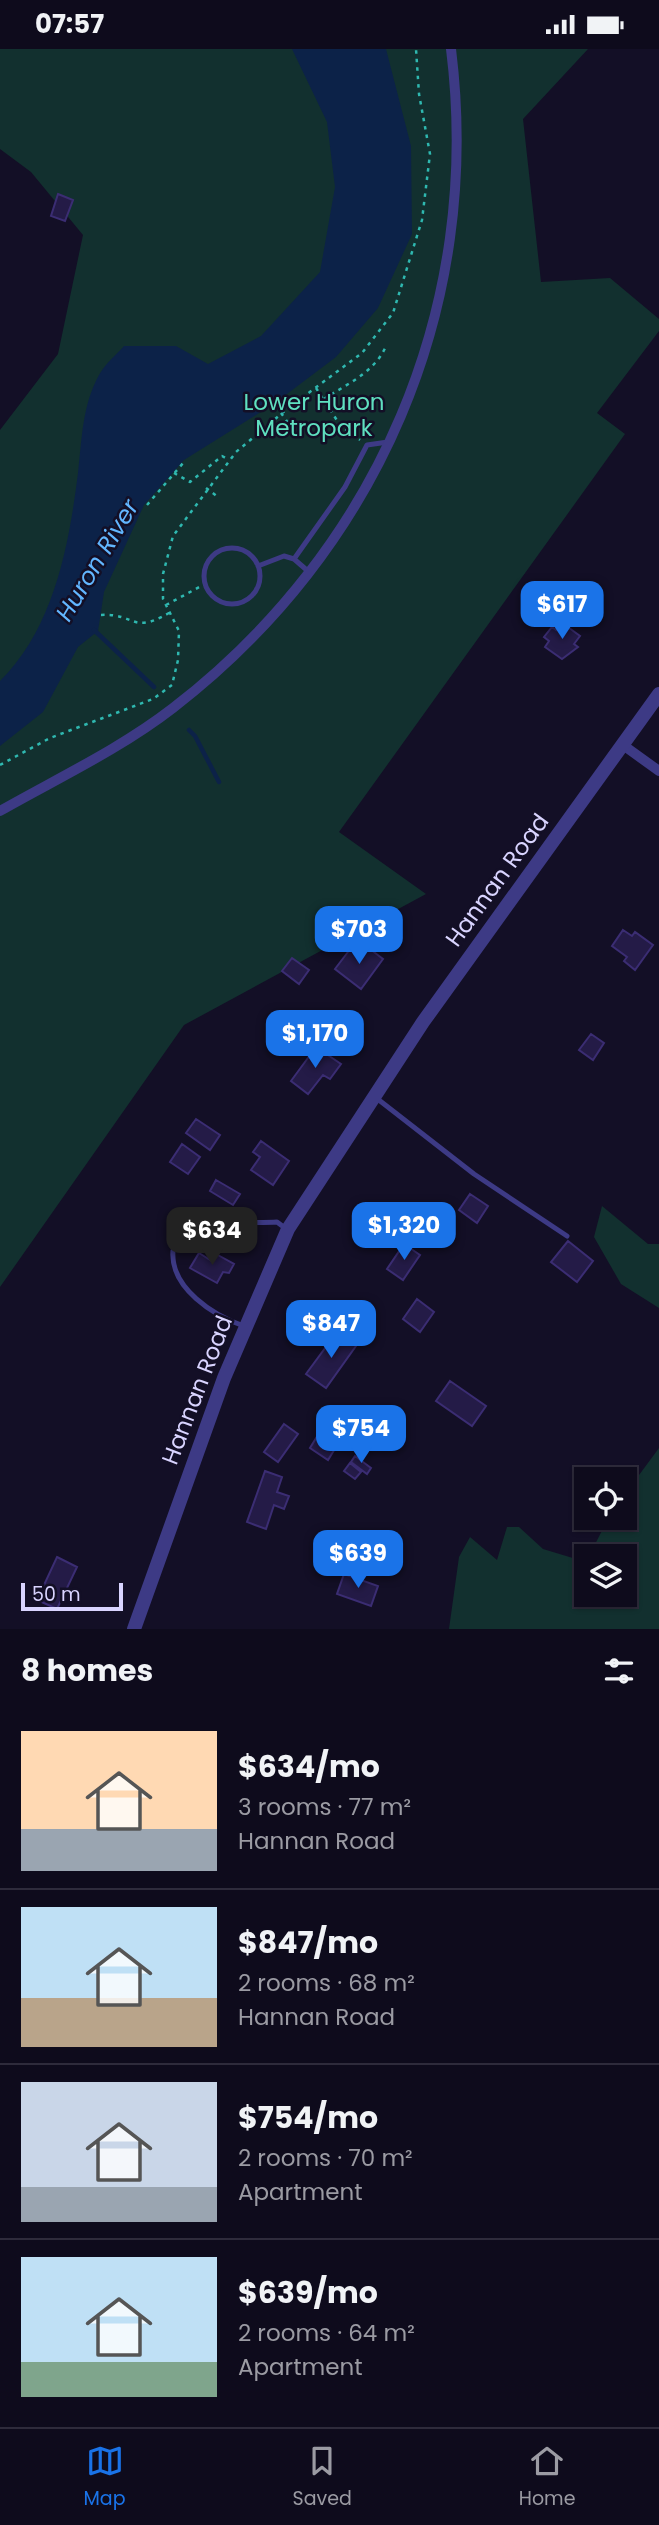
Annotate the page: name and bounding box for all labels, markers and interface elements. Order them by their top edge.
text: 07:57 [35,6,104,42]
park label: Lower Huron Metropark [243,386,385,444]
water label: Huron River [48,492,147,627]
pin: $617 [521,581,603,641]
text: $617 [537,588,587,620]
street label: Hannan Road [438,807,556,953]
pin: $703 [318,907,400,966]
text: $703 [331,913,387,945]
pin: $1,170 [258,1011,372,1070]
text: $1,170 [282,1017,348,1049]
pin: $1,320 [347,1203,461,1262]
pin: $634 [171,1207,253,1267]
text: $1,320 [368,1209,440,1241]
text: $634 [182,1214,242,1246]
pin: $847 [290,1301,372,1360]
text: $847 [302,1307,360,1339]
street label: Hannan Road [154,1311,240,1469]
pin: $754 [320,1405,402,1465]
text: $754 [332,1412,390,1444]
map controls [574,1467,637,1607]
button: locate [574,1467,637,1530]
pin: $639 [317,1531,399,1590]
text: $639 [329,1537,387,1569]
button: layers [574,1544,637,1607]
scale bar [21,1580,122,1612]
text: 50 m [32,1581,81,1608]
text: 8 homes [21,1649,153,1692]
icon: filters [600,1652,638,1690]
text: $634/mo [238,1745,380,1788]
icon: home [77,1759,161,1843]
text: 3 rooms · 77 m² [238,1791,411,1823]
text: Hannan Road [238,1825,395,1857]
text: $847/mo [238,1921,378,1964]
icon: home [77,1935,161,2019]
text: 2 rooms · 68 m² [238,1967,415,1999]
text: Hannan Road [238,2001,395,2033]
text: $754/mo [238,2096,378,2139]
icon: home [77,2110,161,2194]
text: 2 rooms · 70 m² [238,2142,413,2174]
text: Apartment [238,2176,363,2208]
text: $639/mo [238,2271,378,2314]
icon: home [77,2285,161,2369]
text: 2 rooms · 64 m² [238,2317,415,2349]
text: Apartment [238,2351,363,2383]
tab: Map [83,2442,126,2513]
tab: Saved [293,2442,352,2513]
tab: Home [519,2442,575,2513]

